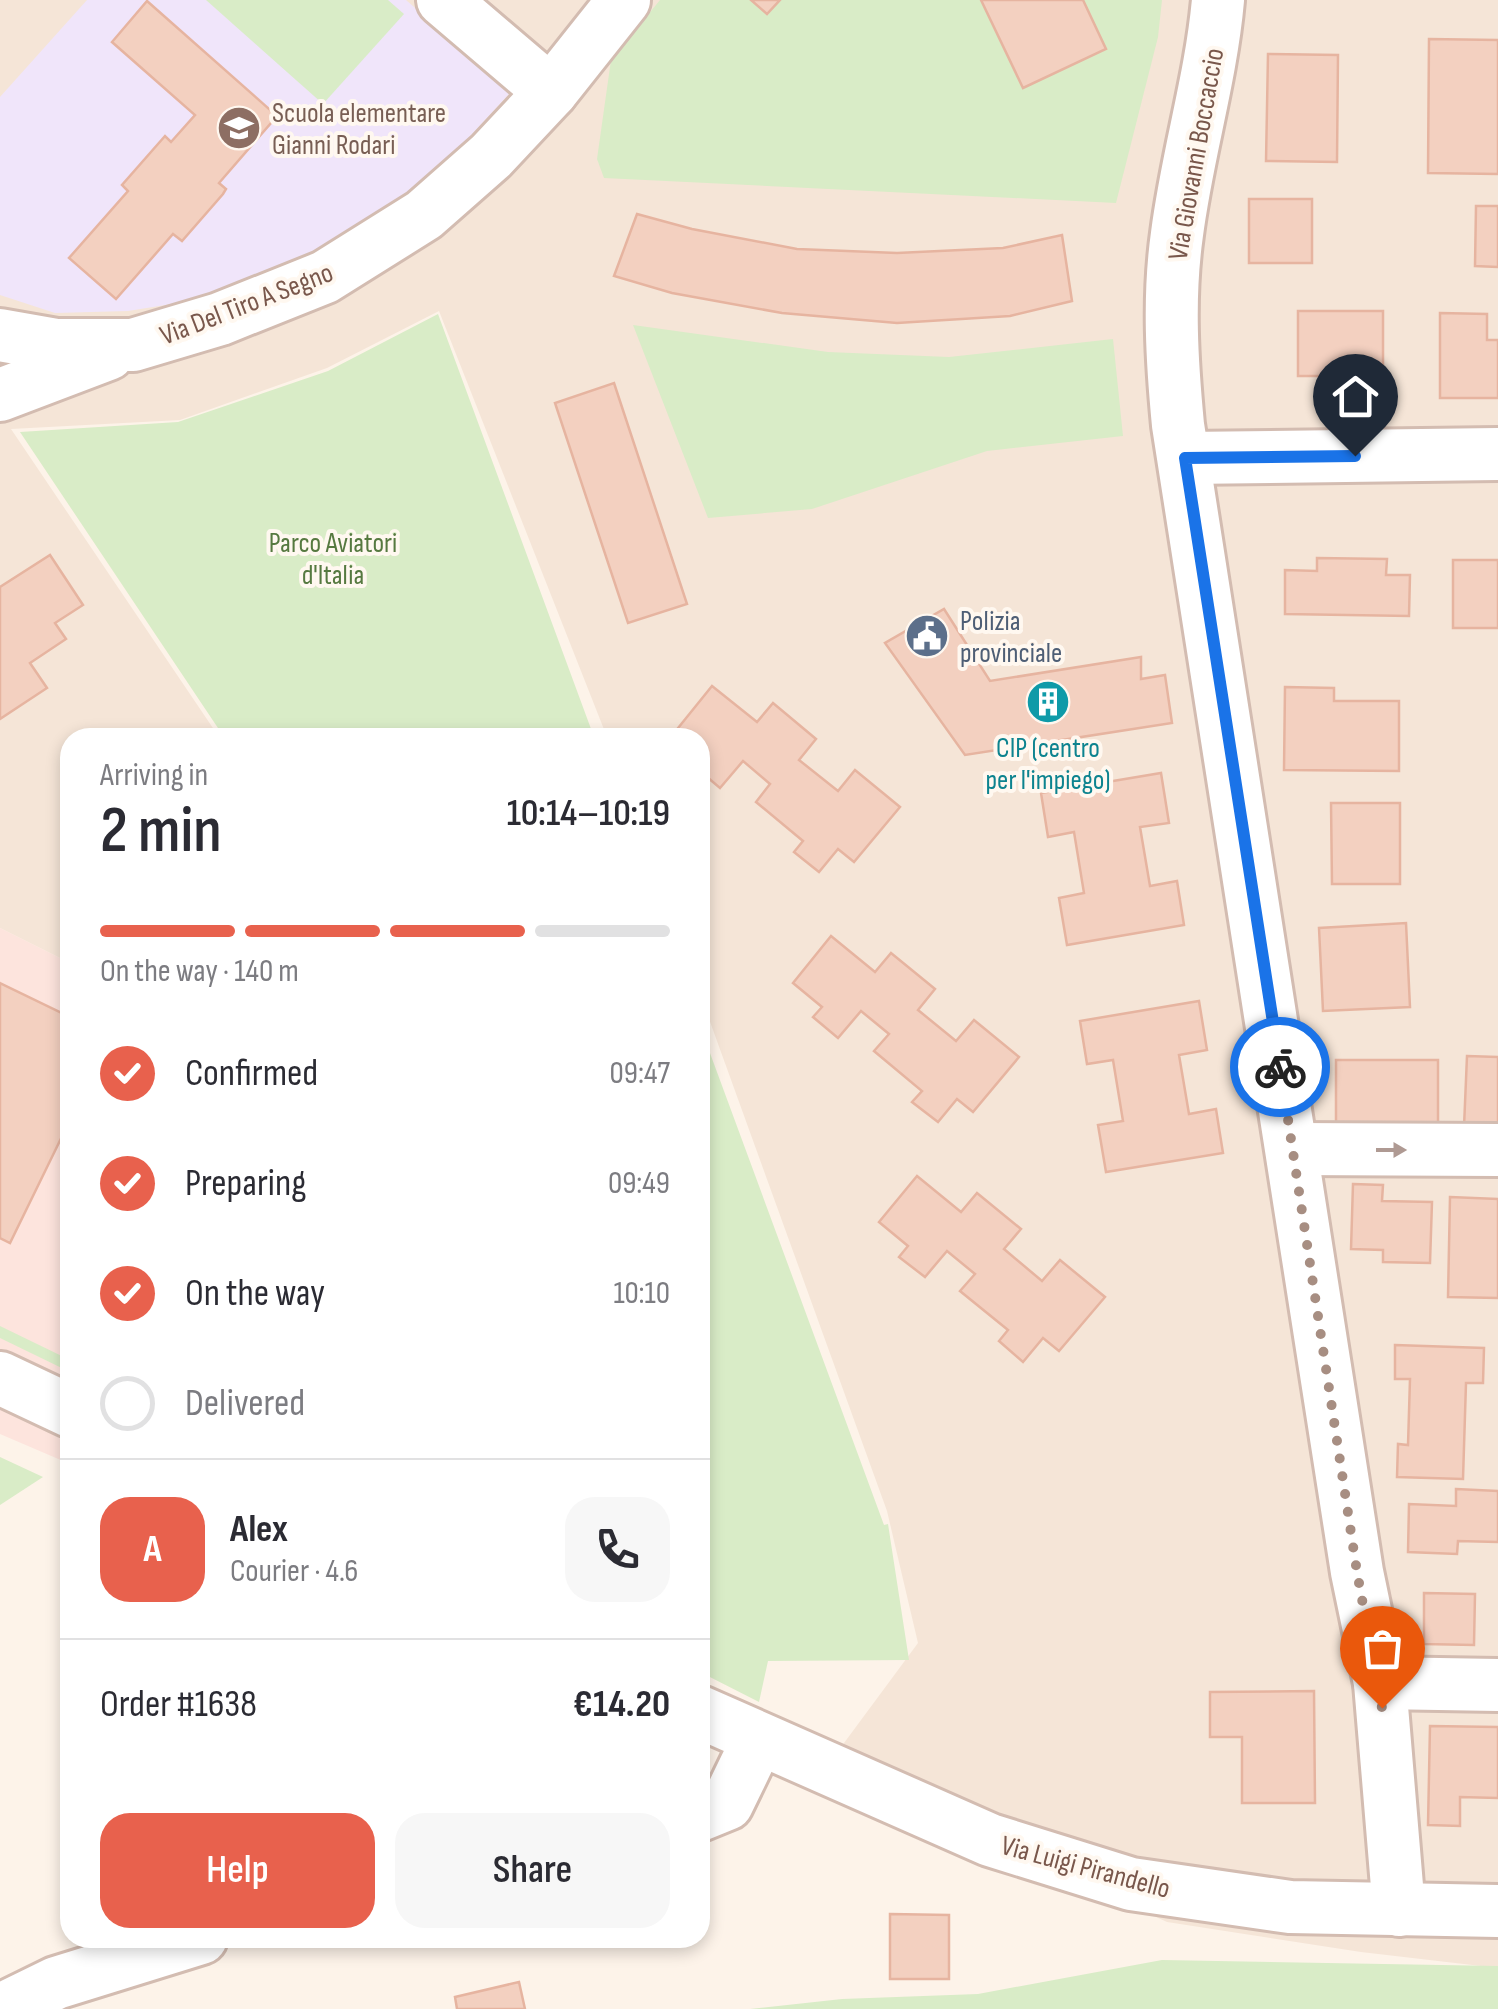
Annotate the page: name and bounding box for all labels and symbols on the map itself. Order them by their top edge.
street label: Via Giovanni Boccaccio [1162,46,1231,263]
place label: Scuola elementare Gianni Rodari [272,97,446,162]
school or university icon: Scuola elementare Gianni Rodari [216,105,262,151]
street label: Via Del Tiro A Segno [155,256,338,352]
pin [1313,354,1398,457]
park label: Parco Aviatori d'Italia [269,527,397,592]
place label: Polizia provinciale [960,605,1062,670]
public building icon: Polizia provinciale [904,613,950,659]
building icon: CIP (centro per l'impiego) [1025,679,1071,725]
place label: CIP (centro per l'impiego) [986,732,1110,797]
courier [1230,1017,1330,1117]
one-way arrow [1376,1142,1408,1158]
pin [1340,1606,1425,1709]
street label: Via Luigi Pirandello [998,1829,1174,1906]

